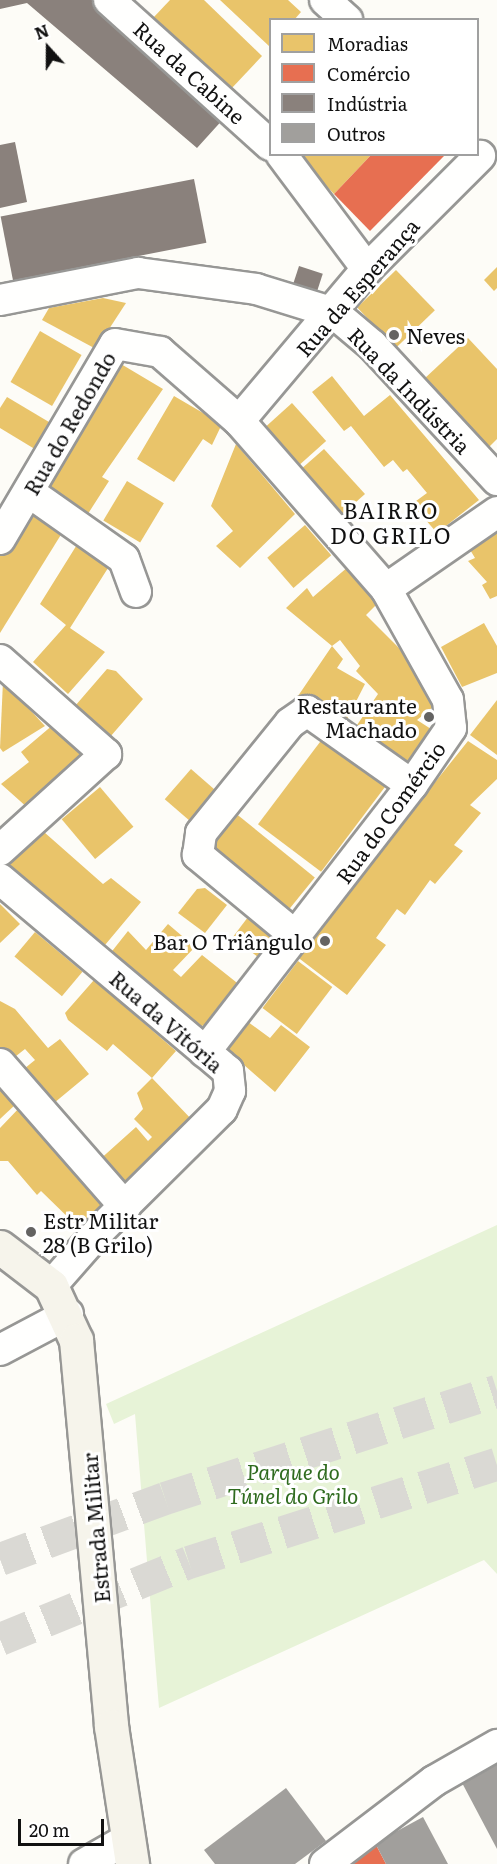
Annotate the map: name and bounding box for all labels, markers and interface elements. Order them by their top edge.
street label: Rua da Cabine [129,15,251,129]
north arrow [18,18,78,78]
text: N [31,18,52,45]
legend [269,18,479,156]
text: Moradias [327,30,408,57]
text: Comércio [327,60,410,87]
text: Indústria [327,90,407,117]
text: Outros [327,120,385,147]
street label: Rua da Esperança [290,213,424,361]
street label: Rua da Indústria [344,322,476,458]
place label: Neves [406,322,465,348]
marker: Neves [387,328,401,342]
street label: Rua do Redondo [18,347,120,499]
district label: BAIRRO DO GRILO [330,496,452,548]
place label: Restaurante Machado [297,692,417,742]
marker: Restaurante Machado [422,710,436,724]
street label: Rua do Comércio [330,736,450,888]
place label: Bar O Triângulo [153,928,313,954]
marker: Bar O Triângulo [318,934,332,948]
street label: Rua da Vitória [105,965,229,1077]
place label: Estr Militar 28 (B Grilo) [43,1207,158,1257]
marker: Estr Militar 28 (B Grilo) [24,1225,38,1239]
street label: Estrada Militar [76,1452,114,1604]
park label: Parque do Túnel do Grilo [228,1458,358,1508]
scale bar [21,1807,106,1845]
text: 20 m [29,1816,70,1843]

